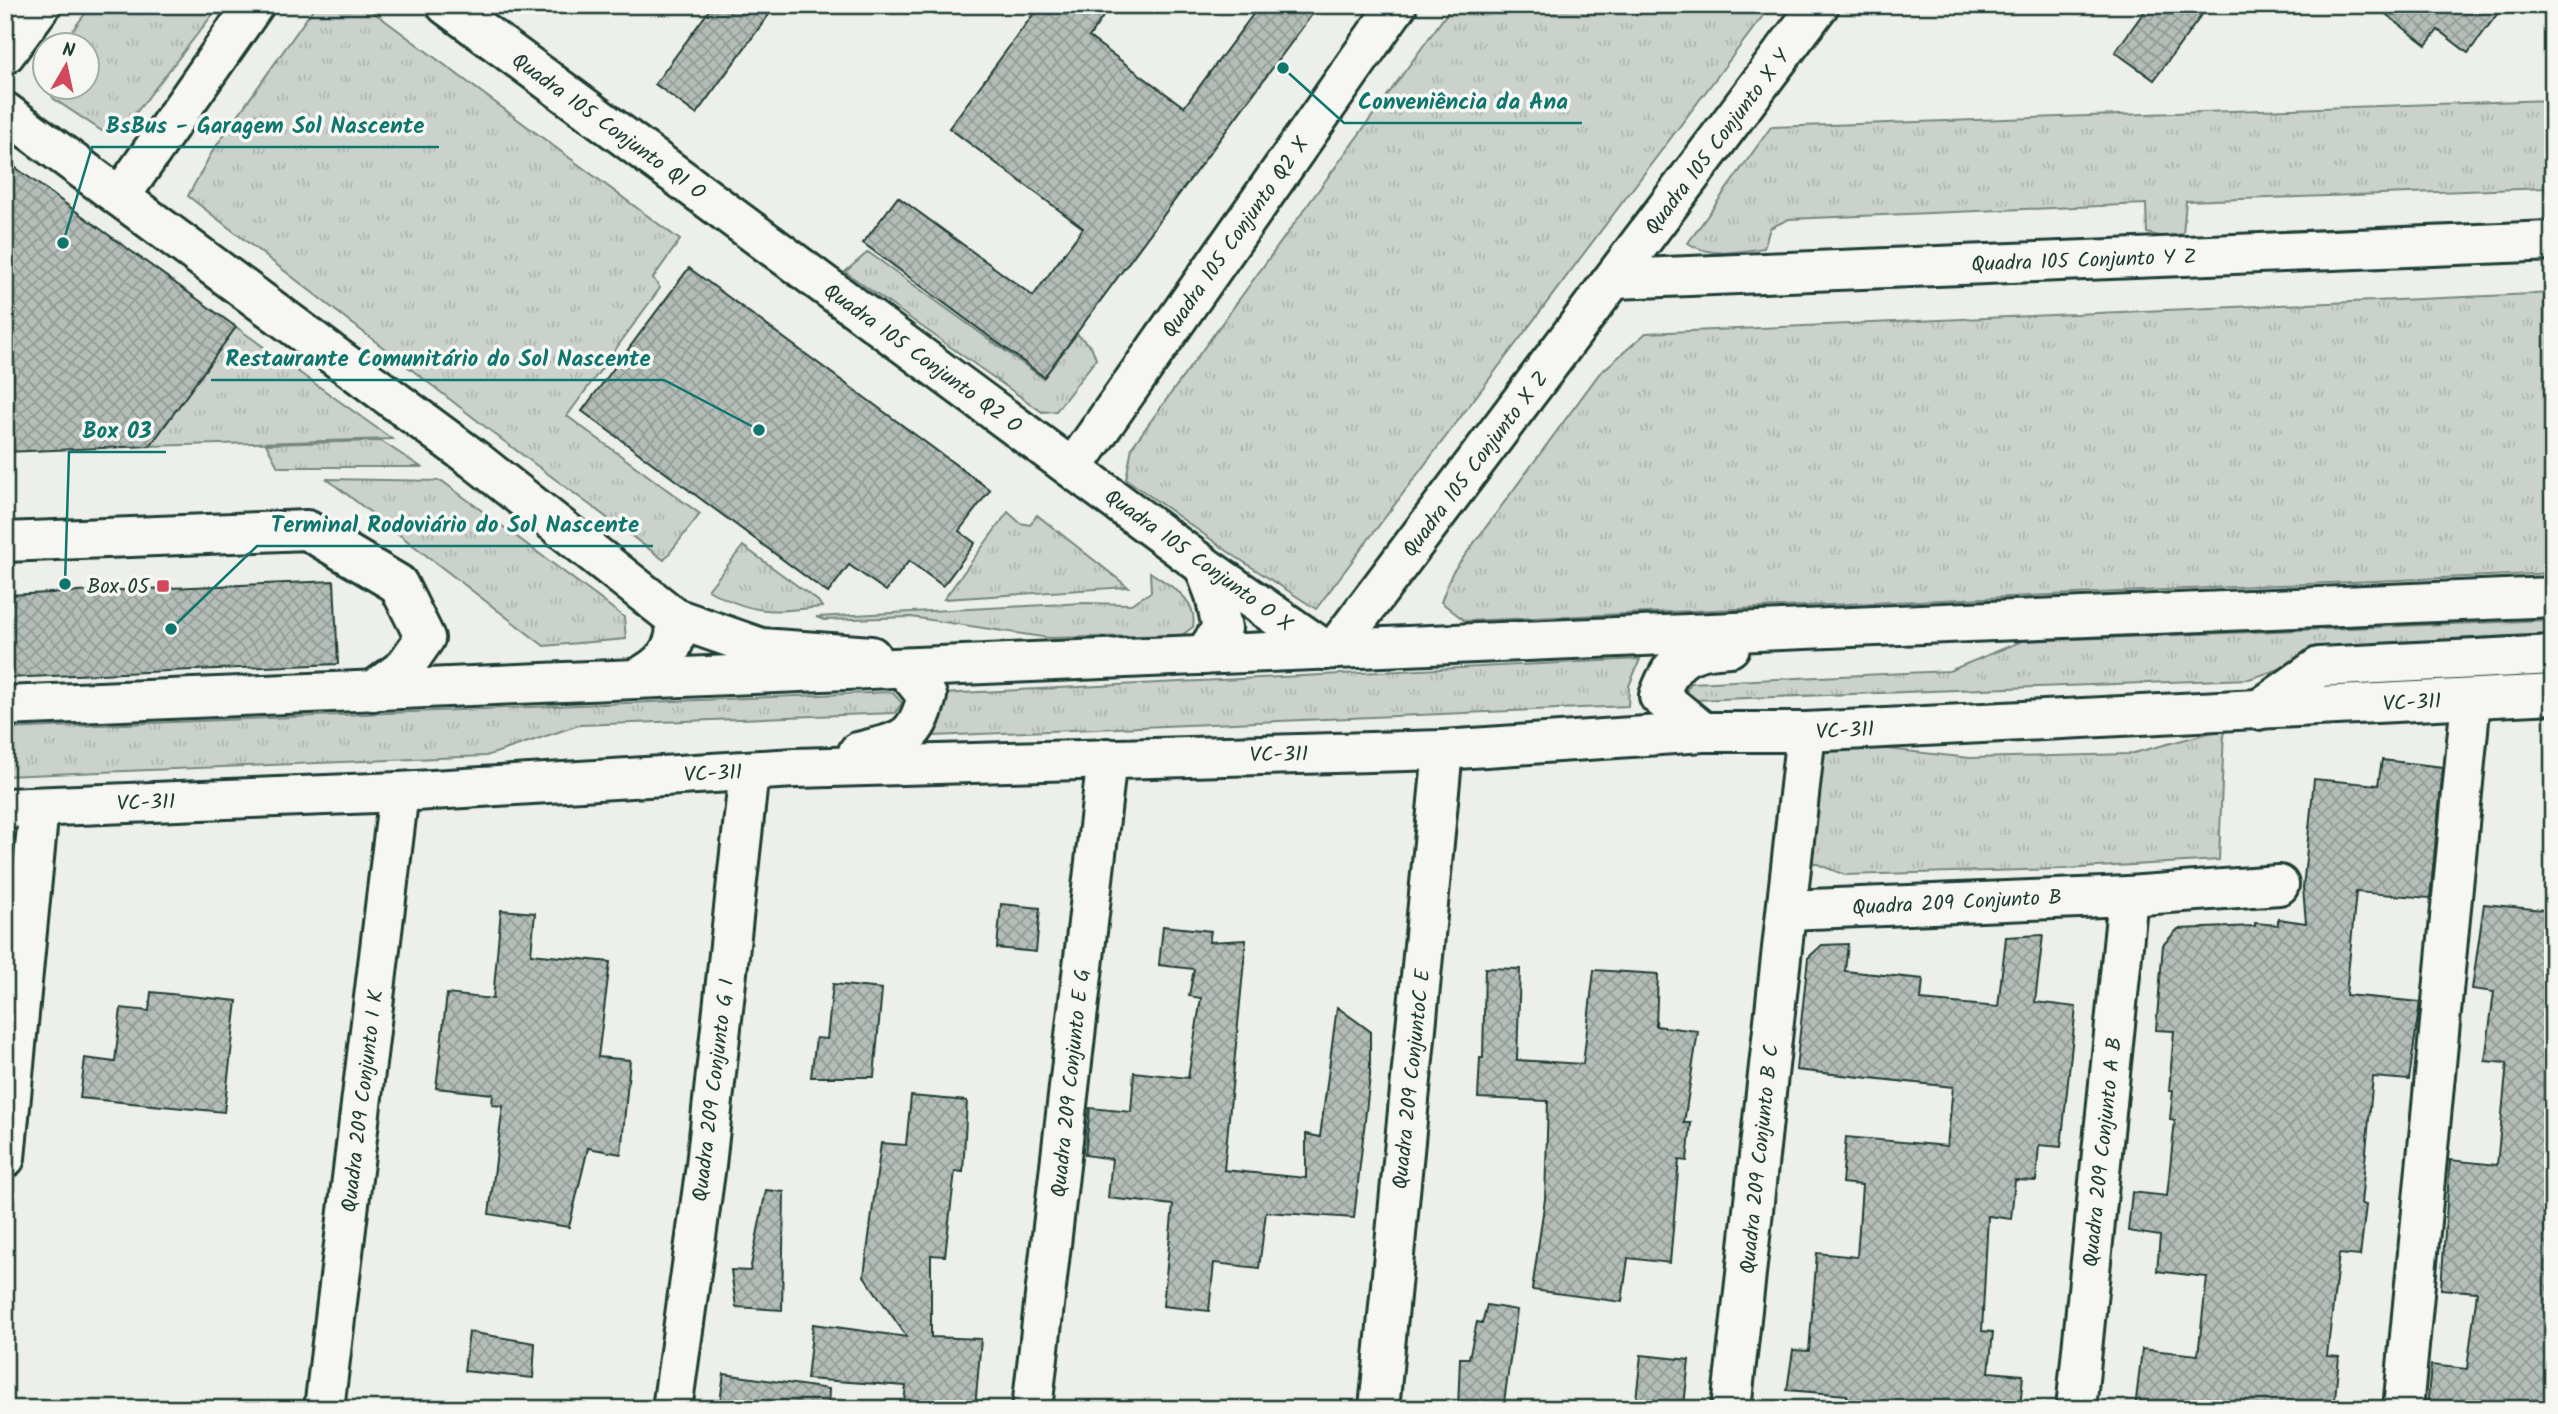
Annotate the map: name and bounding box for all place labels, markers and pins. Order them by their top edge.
callout: Conveniência da Ana [1344,79,1582,123]
callout: BsBus - Garagem Sol Nascente [92,103,439,147]
callout: Restaurante Comunitário do Sol Nascente [211,336,664,380]
callout: Box 03 [69,408,166,452]
callout: Terminal Rodoviário do Sol Nascente [257,502,653,546]
place label: Box 05 [87,571,151,604]
marker: Box 05 [155,578,171,594]

